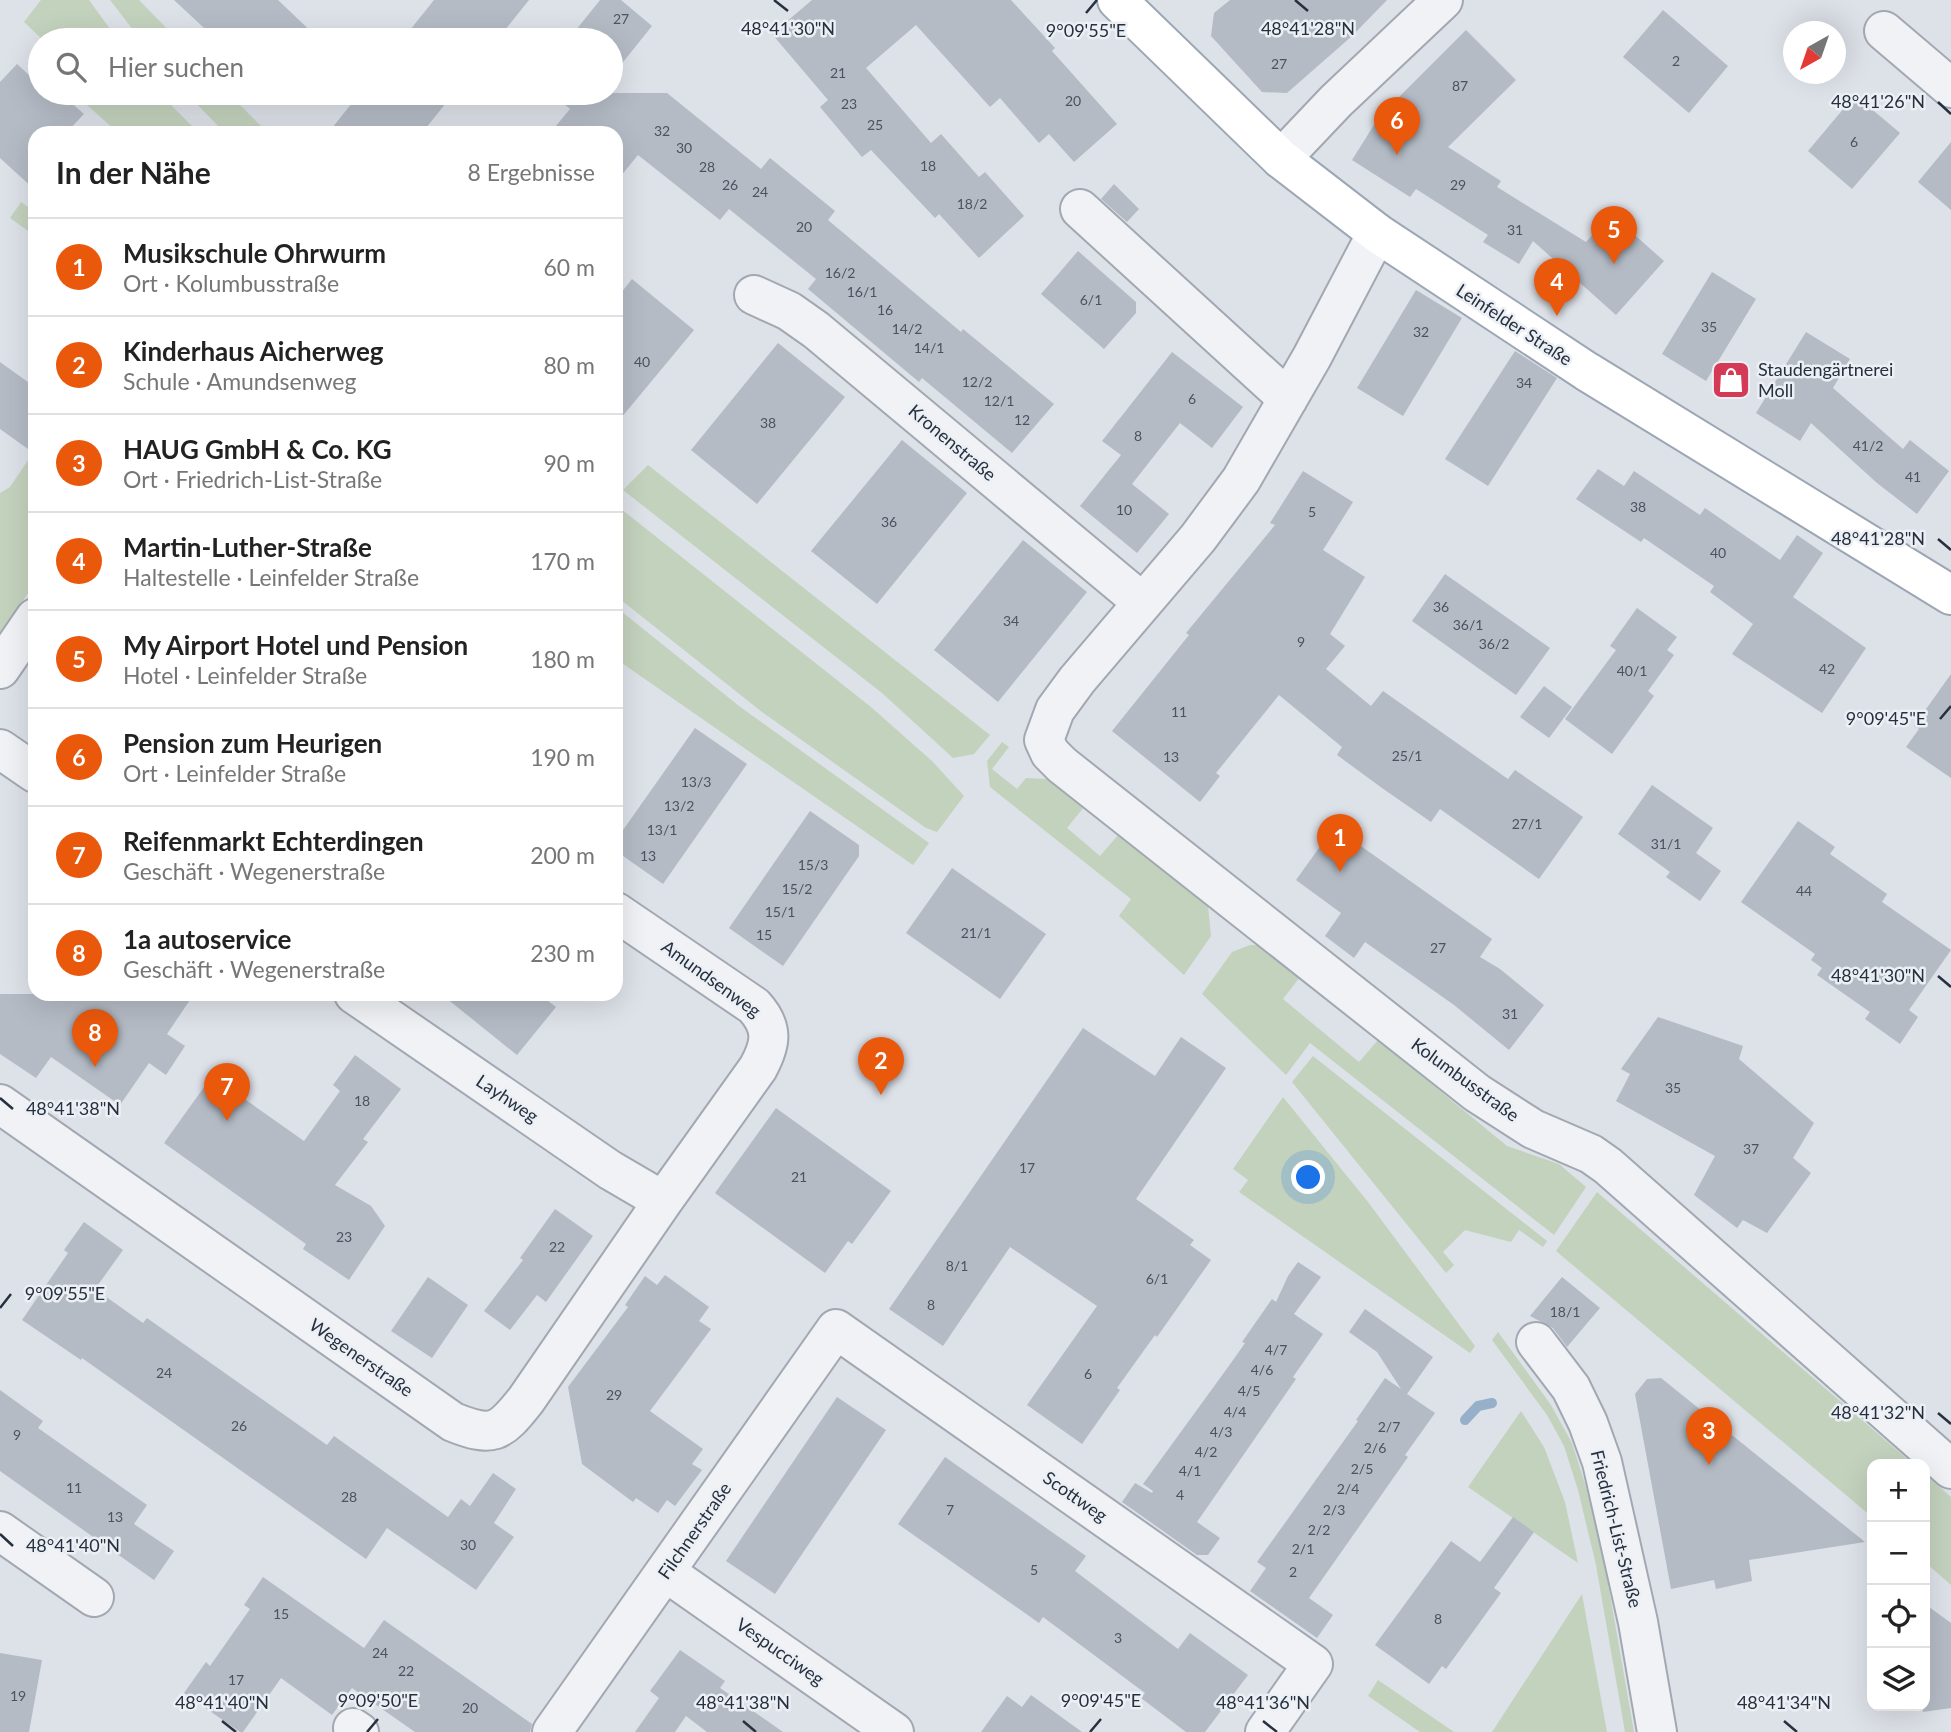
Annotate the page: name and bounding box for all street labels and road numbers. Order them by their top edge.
street label: Leinfelder Straße [1453,279,1577,370]
street label: Kronenstraße [904,399,1001,485]
street label: Amundsenweg [658,935,766,1022]
street label: Kolumbusstraße [1407,1033,1524,1126]
street label: Layhweg [472,1069,543,1127]
street label: Wegenerstraße [306,1313,418,1401]
street label: Friedrich-List-Straße [1587,1448,1647,1610]
street label: Scottweg [1039,1466,1112,1526]
street label: Filchnerstraße [653,1478,736,1583]
street label: Vespucciweg [732,1613,829,1690]

